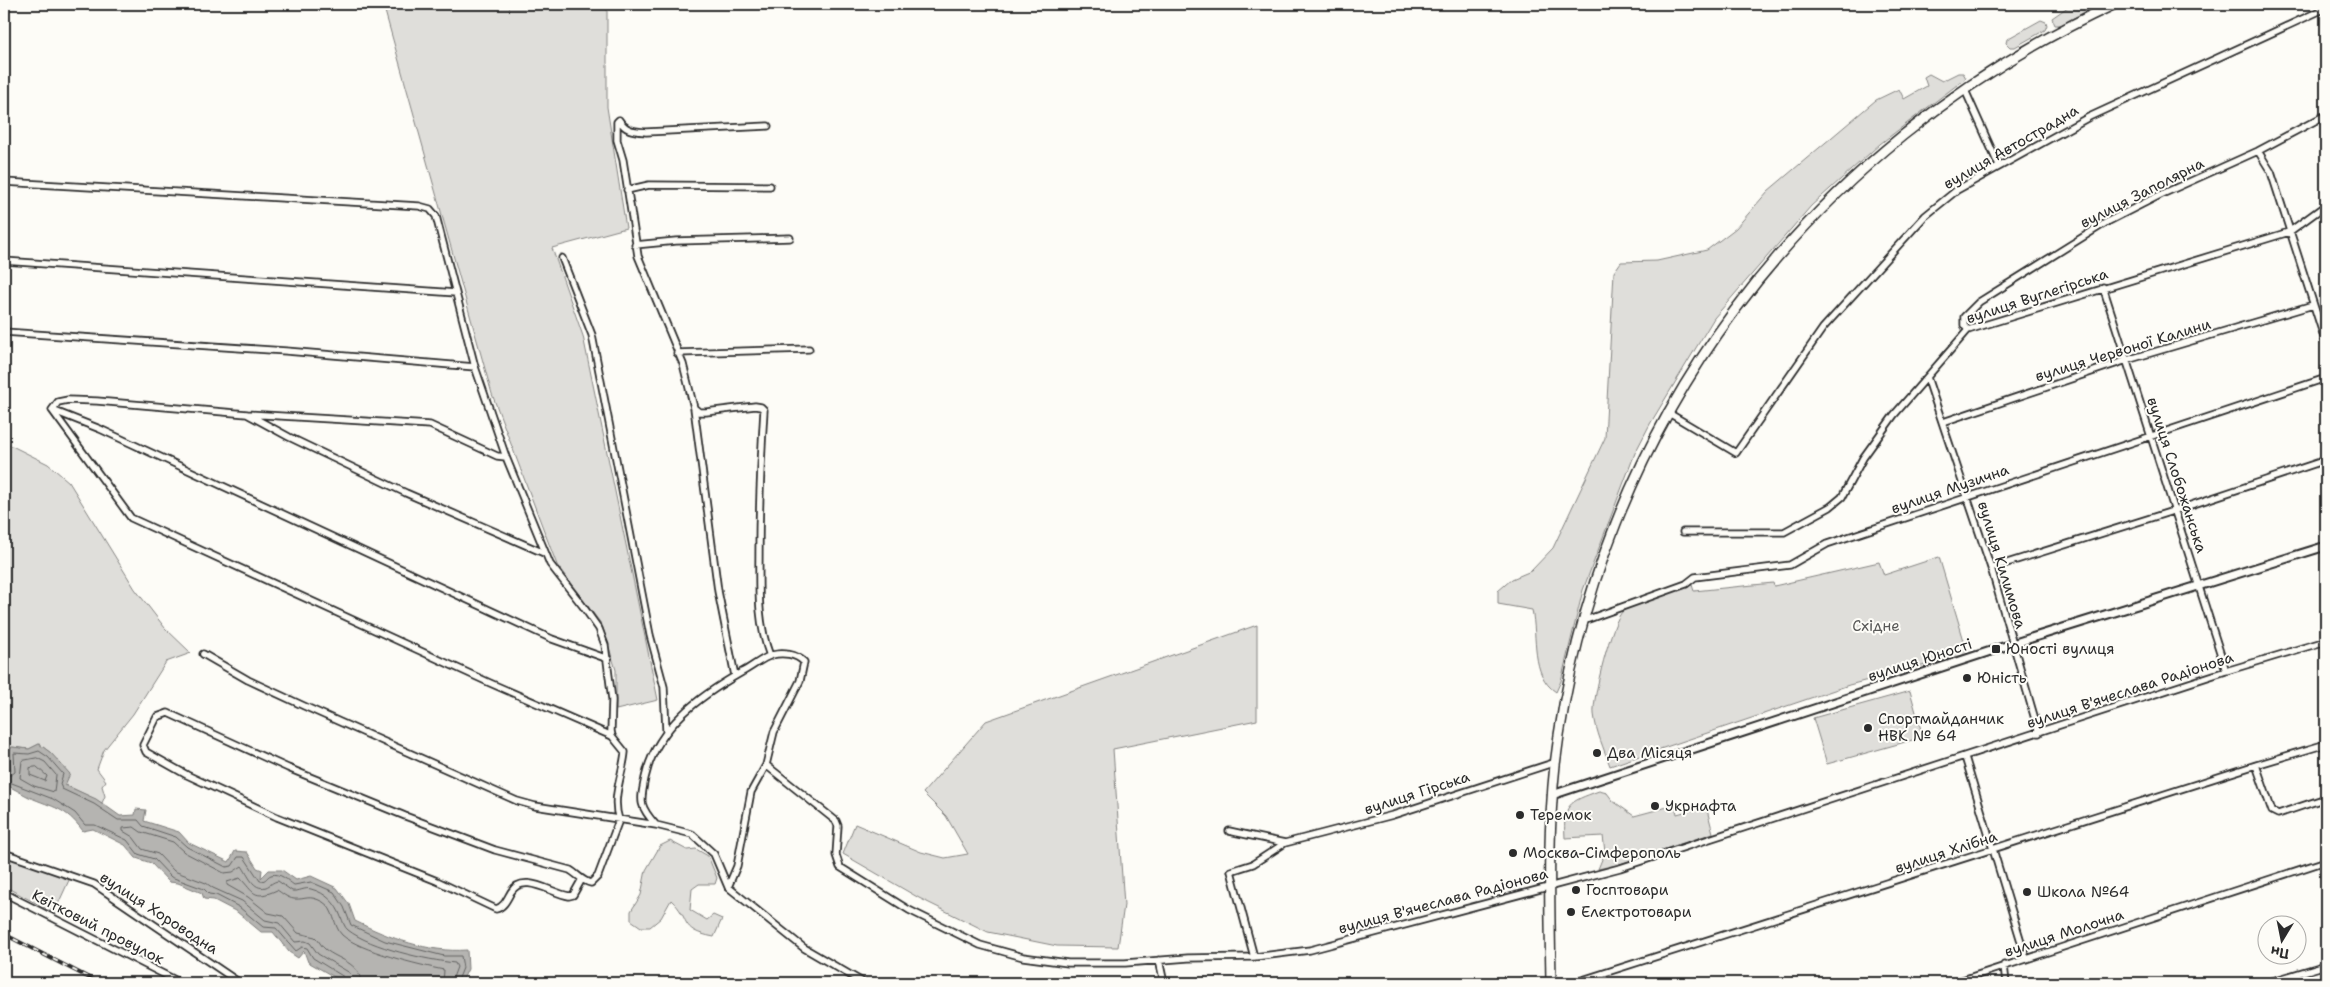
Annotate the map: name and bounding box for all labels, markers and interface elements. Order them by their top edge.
street label: вулиця Автострадна [1940,100,2083,194]
street label: вулиця Заполярна [2077,153,2208,233]
street label: вулиця Вуглегірська [1964,263,2111,328]
street label: вулиця Червоної Калини [2033,314,2213,386]
street label: вулиця Слобожанська [2142,394,2212,556]
street label: вулиця Музична [1888,459,2012,519]
street label: вулиця Килимова [1973,499,2031,632]
park label: Східне [1852,616,1900,636]
street label: вулиця Юності [1865,634,1975,686]
place label: Юності вулиця [2006,639,2114,659]
marker: Юності вулиця [1990,643,2002,655]
street label: вулиця В'ячеслава Радіонова [2024,647,2237,733]
place label: Юність [1977,668,2027,688]
marker: Юність [1961,672,1973,684]
place label: Спортмайданчик НВК № 64 [1878,709,2004,746]
marker: Спортмайданчик НВК № 64 [1862,722,1874,734]
place label: Два Місяця [1607,743,1692,763]
marker: Два Місяця [1591,747,1603,759]
street label: вулиця Гірська [1362,766,1473,819]
place label: Укрнафта [1665,796,1737,816]
marker: Укрнафта [1649,800,1661,812]
place label: Теремок [1530,805,1591,825]
marker: Теремок [1514,809,1526,821]
street label: вулиця Хлібна [1892,826,2000,878]
place label: Москва-Сімферополь [1523,843,1681,863]
marker: Москва-Сімферополь [1507,847,1519,859]
street label: вулиця В'ячеслава Радіонова [1336,863,1551,939]
street label: вулиця Хороводна [96,867,223,959]
place label: Госптовари [1586,880,1669,900]
place label: Школа №64 [2037,882,2129,902]
marker: Госптовари [1570,884,1582,896]
street label: Квітковий провулок [28,885,168,969]
marker: Школа №64 [2021,886,2033,898]
place label: Електротовари [1581,902,1692,922]
street label: вулиця Молочна [2002,904,2127,962]
marker: Електротовари [1565,906,1577,918]
north arrow [2258,914,2308,964]
text: Пн [2269,942,2290,963]

